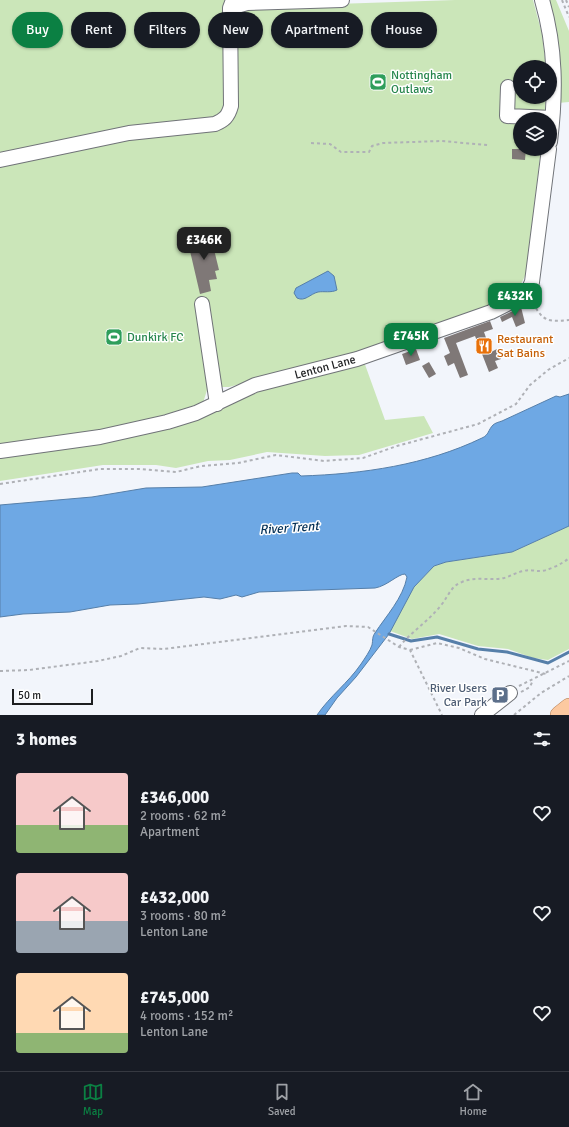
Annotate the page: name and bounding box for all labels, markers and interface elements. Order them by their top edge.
chip: Buy [12,12,63,48]
chip: Rent [71,12,126,48]
chip: Filters [134,12,200,48]
chip: New [208,12,263,48]
chip: Apartment [271,12,363,48]
chip: House [371,12,437,48]
map controls [513,60,557,156]
button: locate [513,60,557,104]
place label: Nottingham Outlaws [391,68,452,97]
sports icon: Nottingham Outlaws [368,72,388,92]
button: layers [513,112,557,156]
pin: £346K [176,227,232,261]
text: £346K [186,232,222,248]
pin: £432K [487,283,543,317]
text: £432K [497,288,533,304]
pin: £745K [383,323,439,357]
sports icon: Dunkirk FC [104,327,124,347]
text: £745K [393,328,429,344]
place label: Dunkirk FC [127,330,184,345]
place label: Restaurant Sat Bains [497,332,553,361]
restaurant icon: Restaurant Sat Bains [474,336,494,356]
street label: Lenton Lane [293,352,357,383]
water label: River Trent [259,518,321,538]
place label: River Users Car Park [430,681,487,710]
parking icon: River Users Car Park [490,685,510,705]
scale bar [12,687,93,706]
text: 50 m [18,689,41,702]
icon: filters [531,728,553,750]
text: 3 homes [16,729,77,750]
text: £346,000 [140,787,209,808]
icon: home [48,789,96,837]
icon: heart [531,802,553,824]
text: 2 rooms · 62 m² [140,808,226,824]
text: Apartment [140,824,200,840]
text: £432,000 [140,887,209,908]
icon: home [48,889,96,937]
icon: heart [531,902,553,924]
text: 3 rooms · 80 m² [140,908,226,924]
text: Lenton Lane [140,924,208,940]
text: £745,000 [140,987,209,1008]
icon: home [48,989,96,1037]
icon: heart [531,1002,553,1024]
text: 4 rooms · 152 m² [140,1008,233,1024]
text: Lenton Lane [140,1024,208,1040]
tab: Map [82,1081,104,1118]
tab: Saved [268,1081,296,1118]
tab: Home [460,1081,487,1118]

